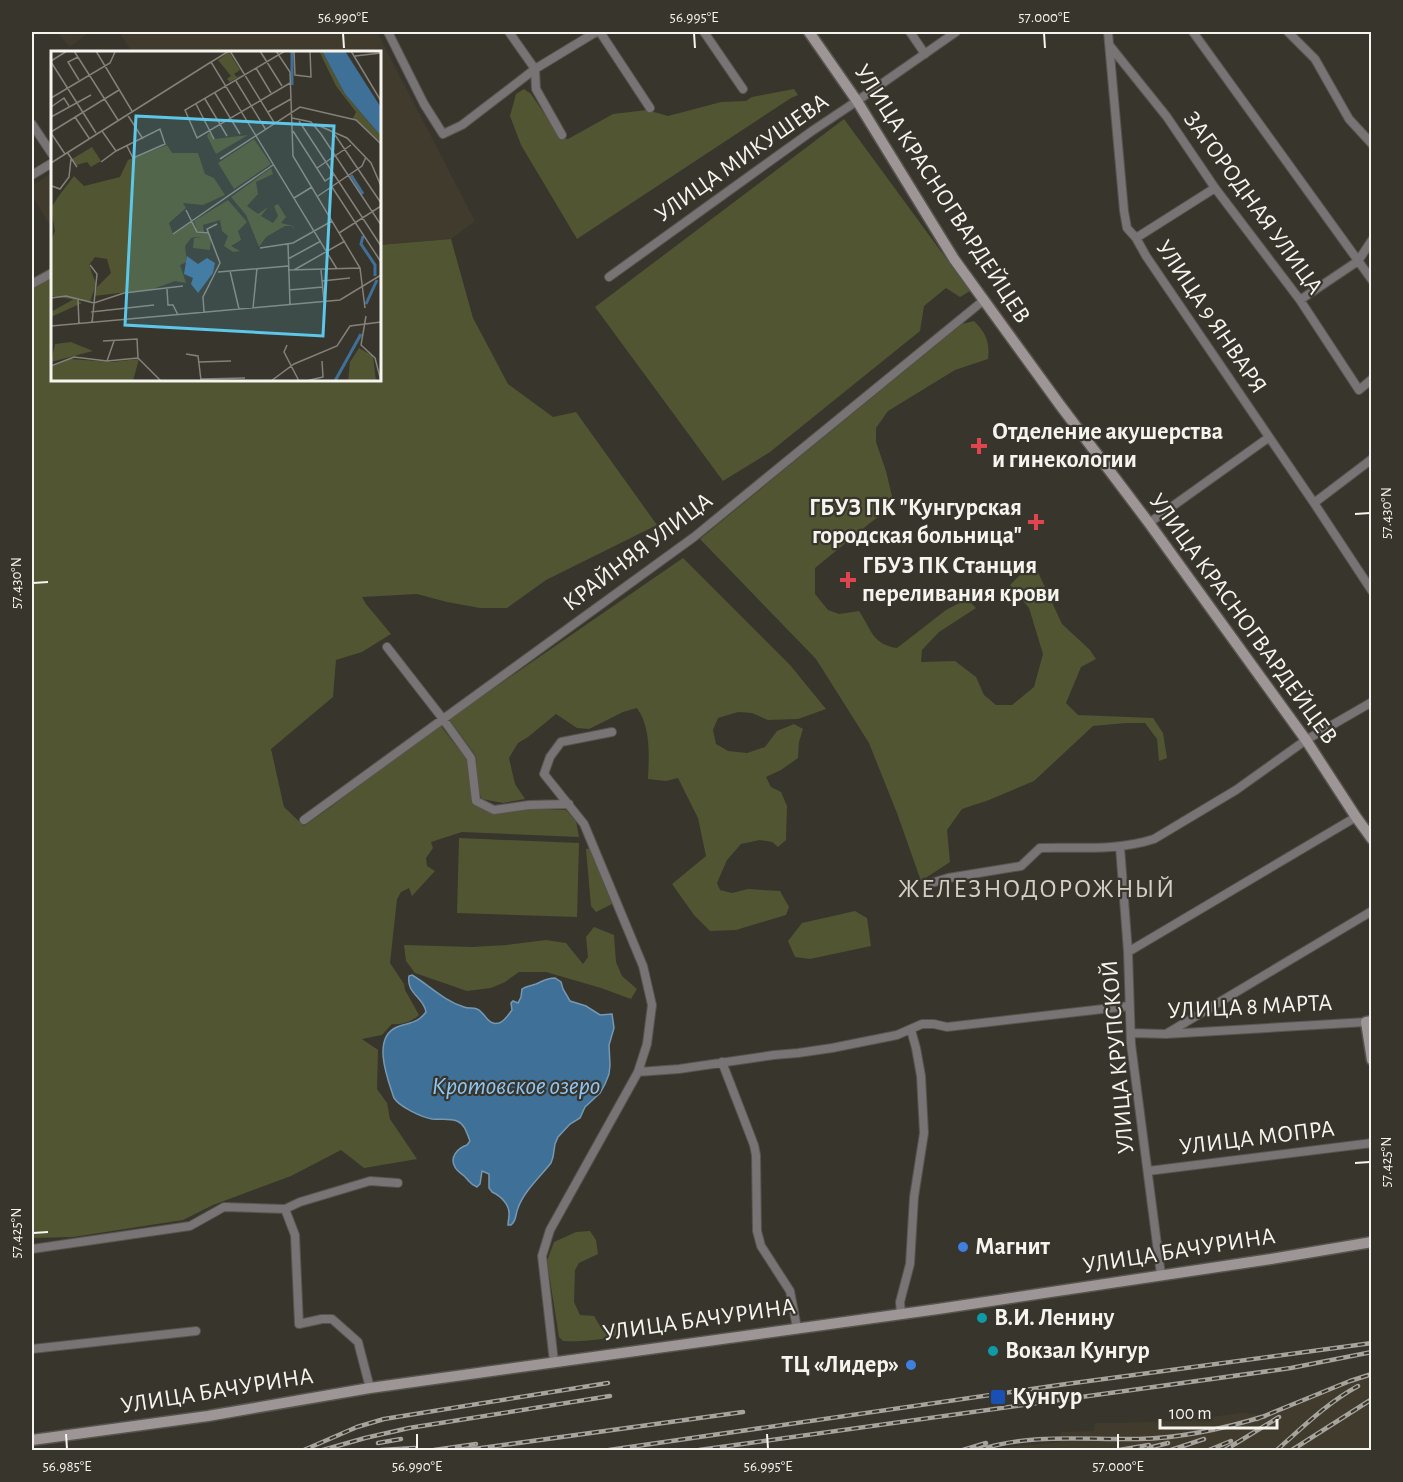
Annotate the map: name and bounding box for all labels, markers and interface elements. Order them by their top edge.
text: 56.990°E [318,10,368,25]
text: 56.995°E [670,10,718,25]
text: 57.000°E [1018,10,1070,25]
inset map [51,51,381,381]
street label: УЛИЦА КРАСНОГВАРДЕЙЦЕВ [849,60,1035,328]
street label: УЛИЦА МИКУШЕВА [651,89,833,227]
street label: ЗАГОРОДНАЯ УЛИЦА [1179,107,1327,299]
street label: УЛИЦА 9 ЯНВАРЯ [1151,236,1271,398]
place label: Отделение акушерства и гинекологии [992,420,1223,472]
marker: Отделение акушерства и гинекологии [970,437,988,455]
text: 57.430°N [1379,487,1394,539]
street label: КРАЙНЯЯ УЛИЦА [559,488,717,616]
street label: УЛИЦА КРАСНОГВАРДЕЙЦЕВ [1144,489,1342,749]
place label: ГБУЗ ПК "Кунгурская городская больница" [809,496,1022,548]
marker: ГБУЗ ПК "Кунгурская городская больница" [1027,513,1045,531]
place label: ГБУЗ ПК Станция переливания крови [862,554,1060,606]
text: 57.430°N [9,557,24,609]
marker: ГБУЗ ПК Станция переливания крови [839,571,857,589]
district label: ЖЕЛЕЗНОДОРОЖНЫЙ [898,876,1176,902]
street label: УЛИЦА КРУПСКОЙ [1098,959,1138,1155]
street label: УЛИЦА 8 МАРТА [1167,991,1333,1023]
water label: Кротовское озеро [432,1073,600,1099]
street label: УЛИЦА МОПРА [1178,1117,1336,1159]
text: 57.425°N [1379,1137,1394,1187]
text: 57.425°N [9,1208,24,1258]
street label: УЛИЦА БАЧУРИНА [1081,1224,1277,1278]
place label: Магнит [975,1235,1051,1259]
marker: Магнит [956,1240,970,1254]
street label: УЛИЦА БАЧУРИНА [601,1295,797,1345]
place label: В.И. Ленину [994,1306,1115,1330]
marker: В.И. Ленину [975,1311,989,1325]
place label: Вокзал Кунгур [1005,1339,1150,1363]
marker: Вокзал Кунгур [986,1344,1000,1358]
place label: ТЦ «Лидер» [781,1353,899,1377]
marker: ТЦ «Лидер» [904,1358,918,1372]
street label: УЛИЦА БАЧУРИНА [119,1364,315,1418]
place label: Кунгур [1012,1385,1082,1409]
marker: Кунгур [989,1388,1007,1406]
scale bar [1160,1392,1277,1430]
text: 100 m [1169,1405,1212,1423]
text: 56.985°E [43,1459,91,1474]
text: 56.990°E [392,1459,442,1474]
text: 56.995°E [744,1459,792,1474]
text: 57.000°E [1092,1459,1144,1474]

